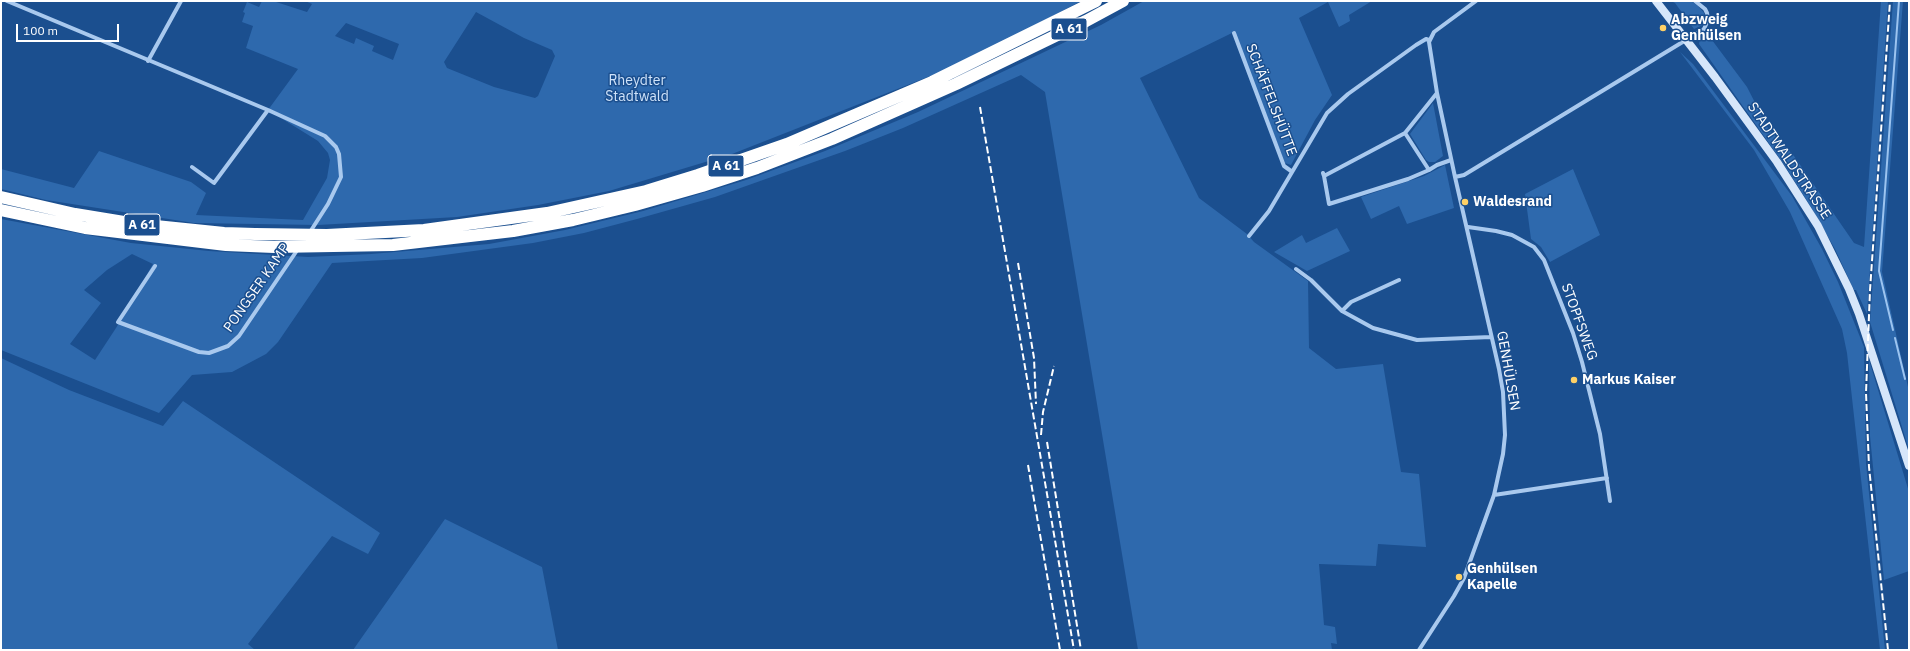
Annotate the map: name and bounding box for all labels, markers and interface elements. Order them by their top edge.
place label: Abzweig Genhülsen [1671,12,1741,44]
scale bar [18,16,121,42]
road number: A 61 [1051,18,1087,40]
text: 100 m [23,23,58,38]
marker: Abzweig Genhülsen [1658,23,1668,33]
street label: SCHÄFFELSHÜTTE [1242,42,1300,158]
park label: Rheydter Stadtwald [605,73,669,106]
street label: STADTWALDSTRASSE [1744,99,1834,223]
road number: A 61 [708,155,744,177]
place label: Waldesrand [1473,194,1552,210]
marker: Waldesrand [1460,197,1470,207]
road number: A 61 [124,214,160,236]
street label: PONGSER KAMP [220,240,294,336]
street label: STOPFSWEG [1557,281,1601,363]
street label: GENHÜLSEN [1493,330,1523,412]
place label: Markus Kaiser [1582,372,1676,388]
marker: Markus Kaiser [1569,375,1579,385]
place label: Genhülsen Kapelle [1467,561,1537,594]
marker: Genhülsen Kapelle [1454,572,1464,582]

